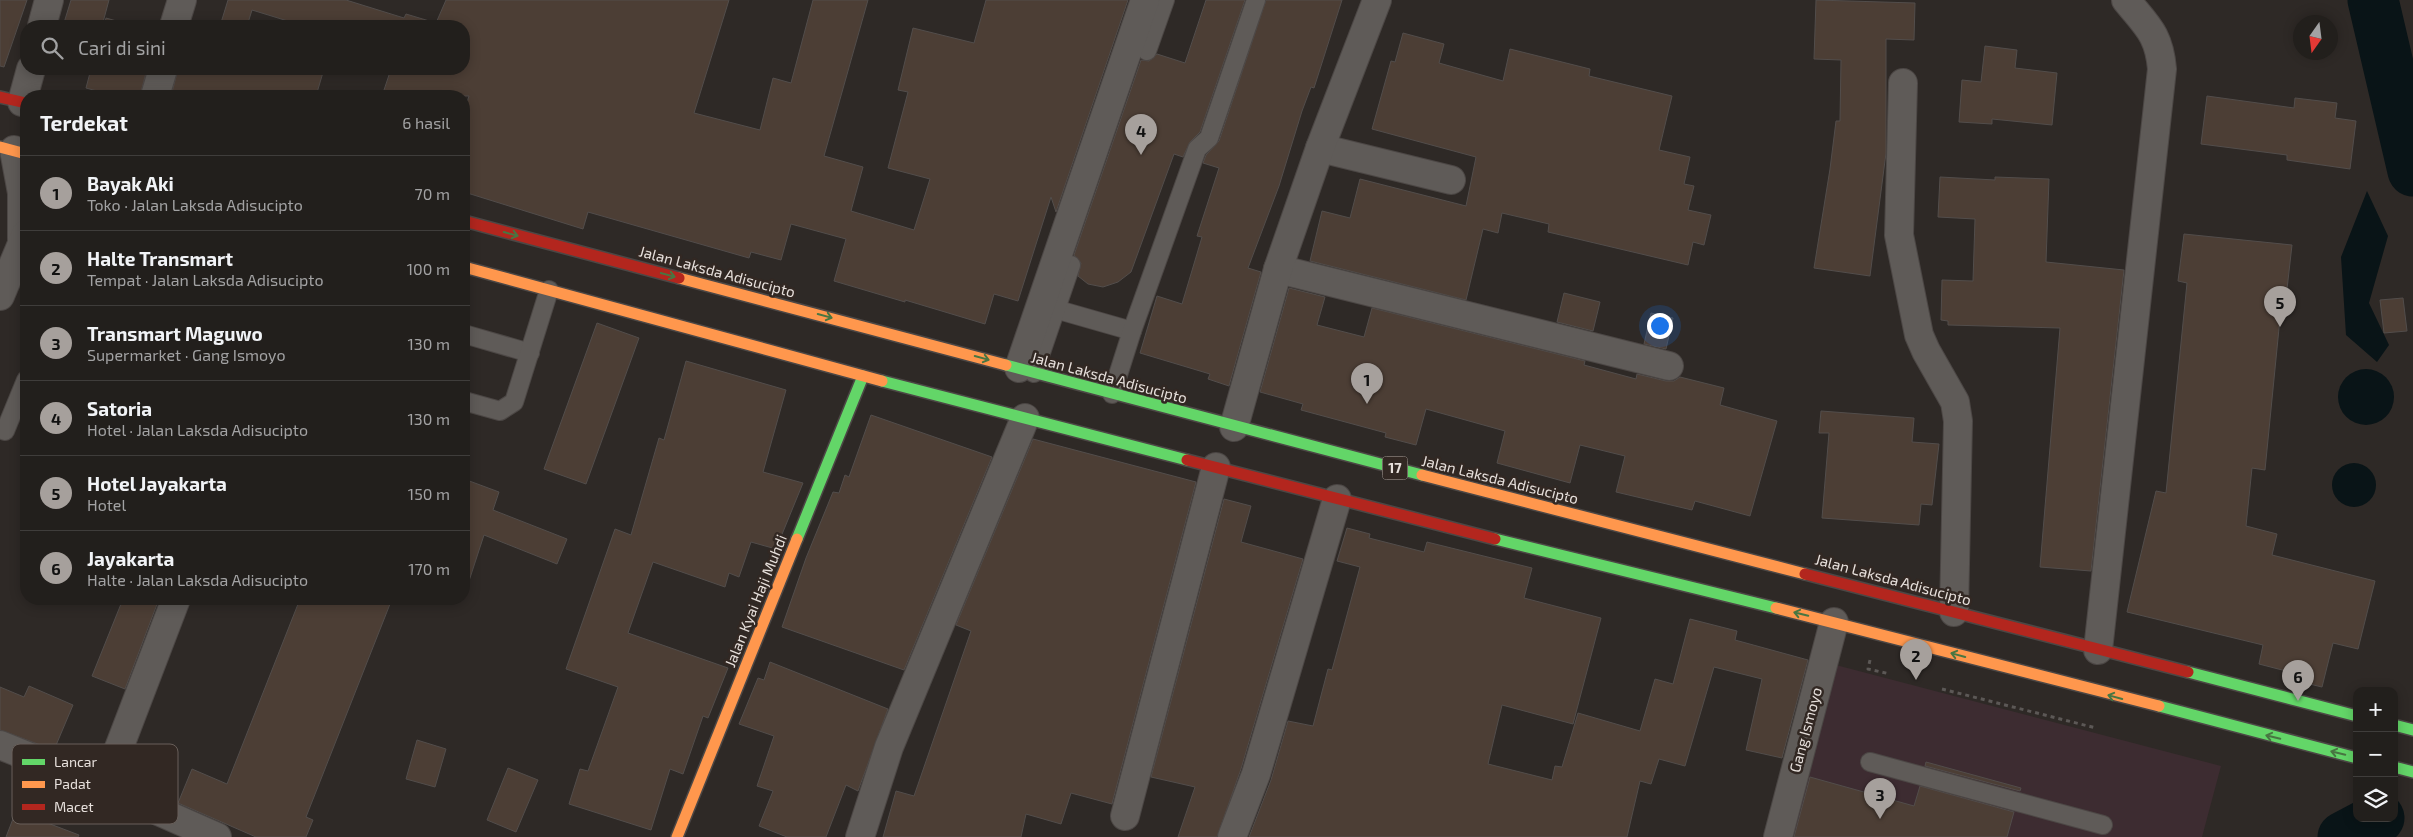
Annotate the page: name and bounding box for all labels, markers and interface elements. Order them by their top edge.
north arrow [2293,15,2338,60]
search box [20,20,470,75]
icon: search [38,34,66,62]
text: Cari di sini [78,36,166,59]
text: Terdekat [40,110,128,135]
text: 6 hasil [402,113,450,132]
pin: 4 [1125,114,1157,155]
text: Bayak Aki [87,172,174,195]
text: 1 [53,184,59,203]
text: 70 m [415,184,450,203]
text: Toko · Jalan Laksda Adisucipto [87,195,303,214]
one-way arrow [502,229,518,239]
street label: Jalan Laksda Adisucipto [637,242,797,301]
text: Halte Transmart [87,247,233,270]
text: 2 [51,259,61,278]
text: 100 m [407,259,450,278]
text: Tempat · Jalan Laksda Adisucipto [87,270,323,289]
one-way arrow [660,271,676,280]
pin: 5 [2264,286,2296,327]
one-way arrow [817,312,833,321]
your location [1647,313,1673,339]
text: Transmart Maguwo [87,322,263,345]
text: 3 [51,334,61,353]
text: 130 m [408,334,450,353]
text: Supermarket · Gang Ismoyo [87,345,286,364]
street label: Jalan Laksda Adisucipto [1029,348,1189,407]
one-way arrow [974,354,990,364]
pin: 1 [1351,363,1383,404]
text: Satoria [87,397,152,420]
text: 4 [51,409,61,428]
text: 130 m [408,409,450,428]
text: Hotel · Jalan Laksda Adisucipto [87,420,308,439]
street label: Jalan Laksda Adisucipto [1420,451,1580,507]
road number: 17 [1382,456,1408,479]
text: Hotel Jayakarta [87,472,227,495]
text: 5 [52,484,60,503]
text: 150 m [408,484,450,503]
text: Hotel [87,495,126,514]
street label: Jalan Kyai Haji Muhdi [720,532,791,670]
text: Jayakarta [87,547,174,570]
street label: Jalan Laksda Adisucipto [1813,550,1973,609]
text: 6 [51,559,61,578]
text: 170 m [408,559,450,578]
text: Halte · Jalan Laksda Adisucipto [87,570,308,589]
one-way arrow [1793,609,1809,618]
pin: 2 [1900,639,1932,680]
one-way arrow [1950,650,1966,659]
pin: 6 [2282,660,2314,701]
street label: Gang Ismoyo [1785,685,1825,774]
map controls [2353,687,2398,822]
button: + [2353,687,2398,732]
one-way arrow [2108,691,2124,701]
one-way arrow [2265,731,2281,741]
button: − [2353,732,2398,777]
legend [12,744,178,824]
one-way arrow [2331,748,2347,757]
text: Lancar [54,753,98,770]
text: Padat [54,775,91,792]
button: layers [2353,777,2398,822]
pin: 3 [1864,778,1896,819]
text: Macet [54,798,94,815]

